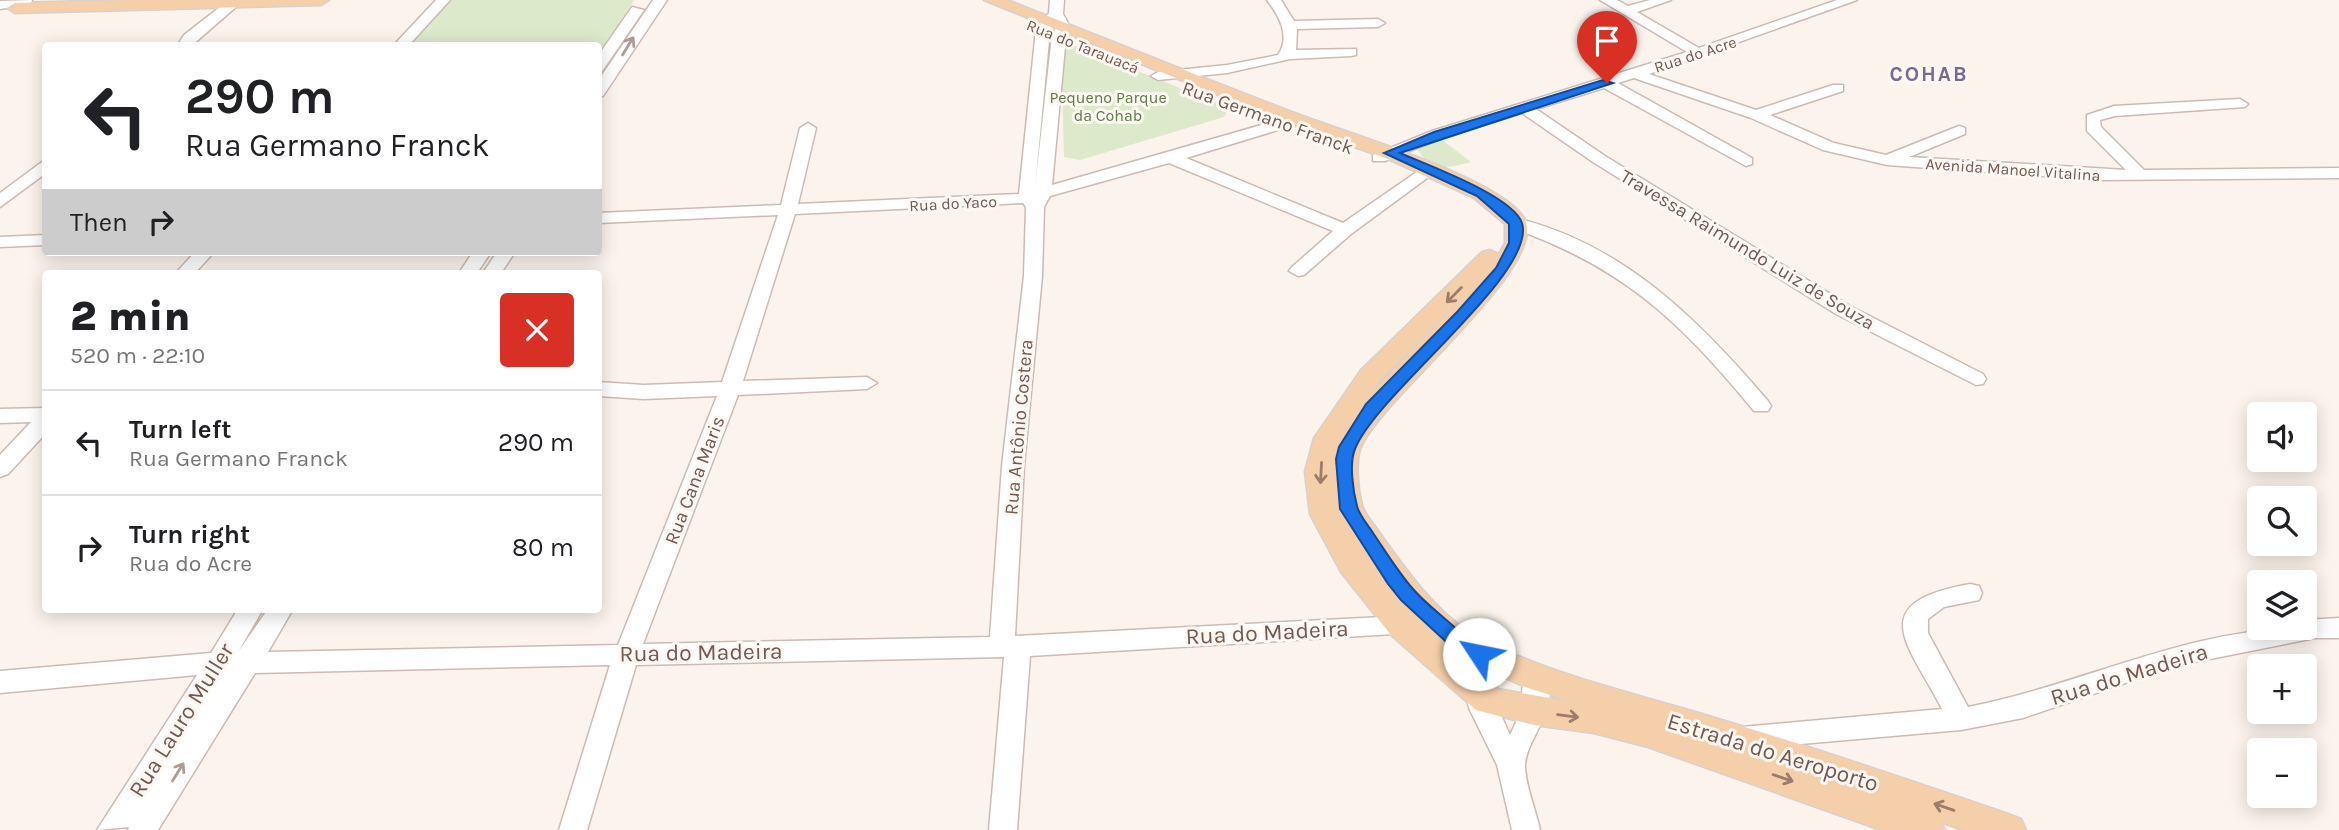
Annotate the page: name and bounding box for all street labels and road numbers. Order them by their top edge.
street label: Rua do Tarauacá [1024,15,1142,78]
street label: Rua do Acre [1652,32,1739,77]
street label: Rua Germano Franck [1179,77,1357,159]
street label: Avenida Manoel Vitalina [1925,154,2101,185]
street label: Travessa Raimundo Luiz de Souza [1617,165,1878,335]
street label: Rua do Yaco [909,192,997,215]
street label: Rua Antônio Costera [1000,338,1038,516]
street label: Rua Cana Maris [660,413,730,548]
street label: Rua do Madeira [1185,615,1349,650]
street label: Rua Lauro Muller [123,638,240,802]
street label: Rua do Madeira [619,638,783,667]
street label: Rua do Madeira [2047,638,2211,711]
street label: Estrada do Aeroporto [1664,707,1882,797]

